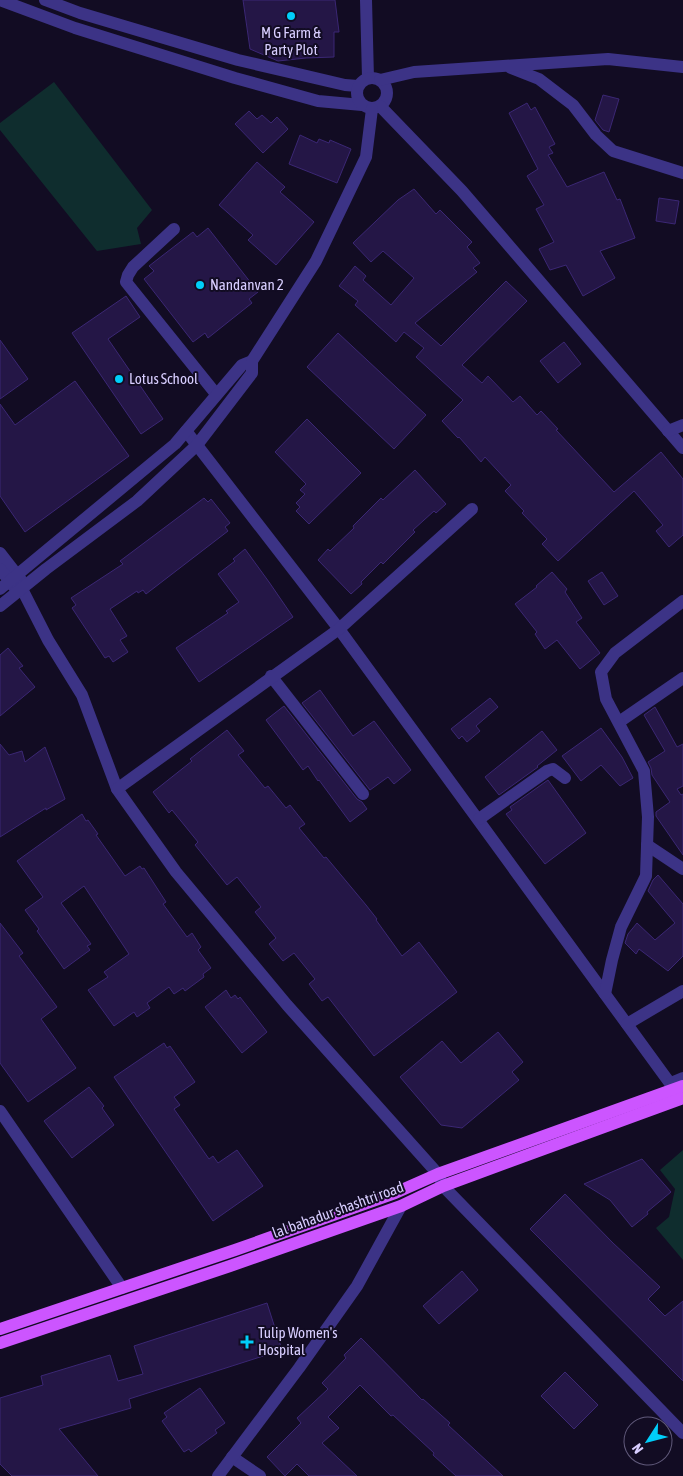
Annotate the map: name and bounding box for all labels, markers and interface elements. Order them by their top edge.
marker: M G Farm & Party Plot [285,10,297,22]
place label: M G Farm & Party Plot [261,24,321,58]
place label: Nandanvan 2 [210,276,284,293]
marker: Nandanvan 2 [194,279,206,291]
place label: Lotus School [129,370,198,387]
marker: Lotus School [113,373,125,385]
street label: lal bahadur shashtri road [270,1178,406,1241]
place label: Tulip Women's Hospital [258,1324,338,1358]
marker: Tulip Women's Hospital [240,1335,254,1349]
north arrow [623,1416,673,1466]
text: N [629,1441,646,1457]

